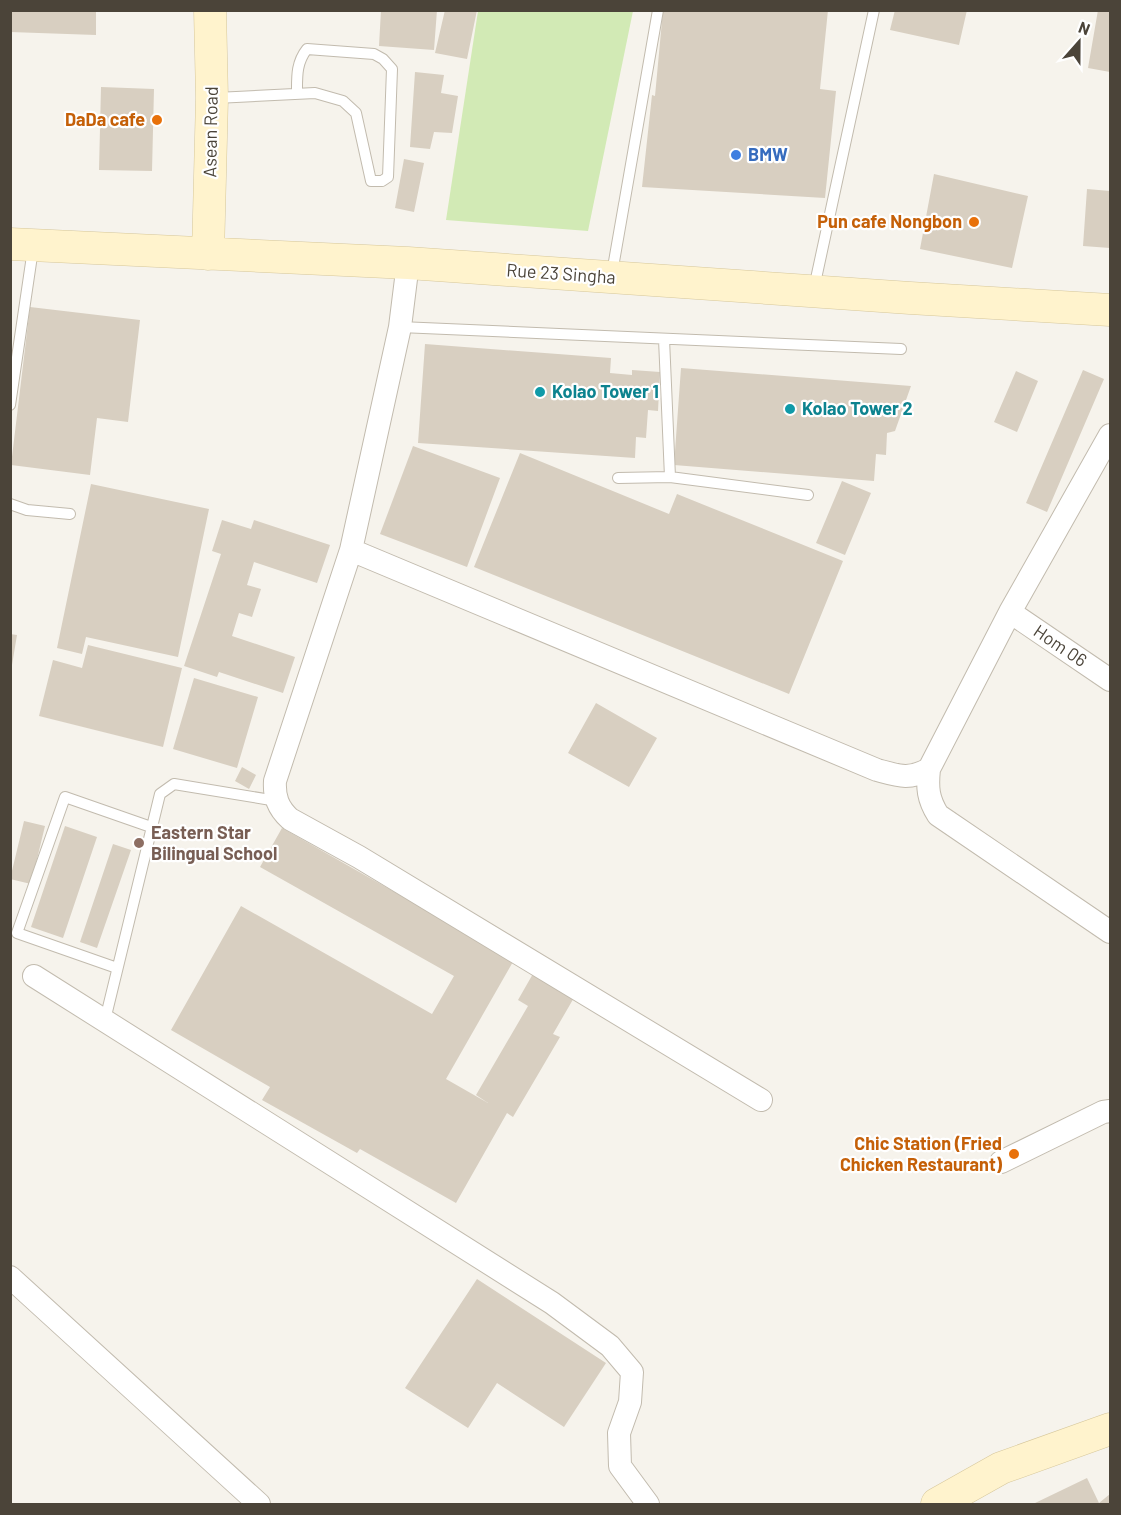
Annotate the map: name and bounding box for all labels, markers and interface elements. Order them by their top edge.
north arrow [1049,12,1109,72]
text: N [1076,17,1093,38]
street label: Asean Road [198,86,222,178]
place label: DaDa cafe [65,108,145,130]
marker: DaDa cafe [150,113,164,127]
place label: BMW [748,143,788,165]
marker: BMW [729,148,743,162]
place label: Pun cafe Nongbon [817,210,962,232]
marker: Pun cafe Nongbon [967,215,981,229]
street label: Rue 23 Singha [506,258,617,288]
place label: Kolao Tower 1 [552,380,659,402]
marker: Kolao Tower 1 [533,385,547,399]
place label: Kolao Tower 2 [802,397,913,419]
marker: Kolao Tower 2 [783,402,797,416]
street label: Hom 06 [1030,619,1091,671]
place label: Eastern Star Bilingual School [151,821,278,864]
marker: Eastern Star Bilingual School [132,836,146,850]
place label: Chic Station (Fried Chicken Restaurant) [840,1132,1003,1175]
marker: Chic Station (Fried Chicken Restaurant) [1007,1147,1021,1161]

